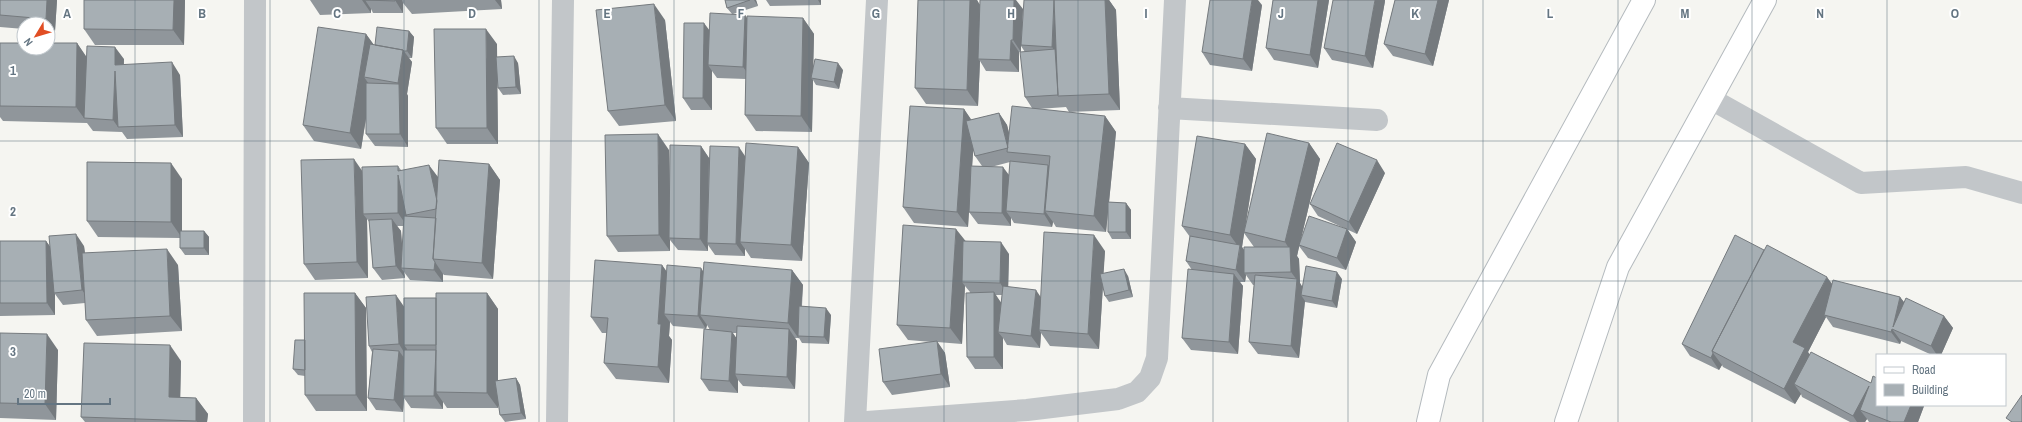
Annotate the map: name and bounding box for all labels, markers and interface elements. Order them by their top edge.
text: A [63,5,71,22]
text: B [198,5,206,22]
text: C [333,5,341,22]
text: D [468,5,476,22]
text: E [603,5,611,22]
text: F [738,5,745,22]
text: G [872,5,880,22]
text: H [1007,5,1015,22]
text: I [1145,5,1148,22]
text: J [1278,5,1284,22]
text: K [1411,5,1419,22]
text: L [1547,5,1554,22]
text: M [1681,5,1690,22]
text: N [1816,5,1824,22]
text: O [1951,5,1959,22]
north arrow [16,16,56,56]
text: N [21,35,36,49]
text: 1 [10,62,16,79]
text: 2 [10,203,16,220]
text: 3 [10,343,16,360]
legend [1876,354,2006,406]
text: Road [1912,362,1936,378]
scale bar [18,380,110,406]
text: Building [1912,382,1949,398]
text: 20 m [24,386,46,402]

